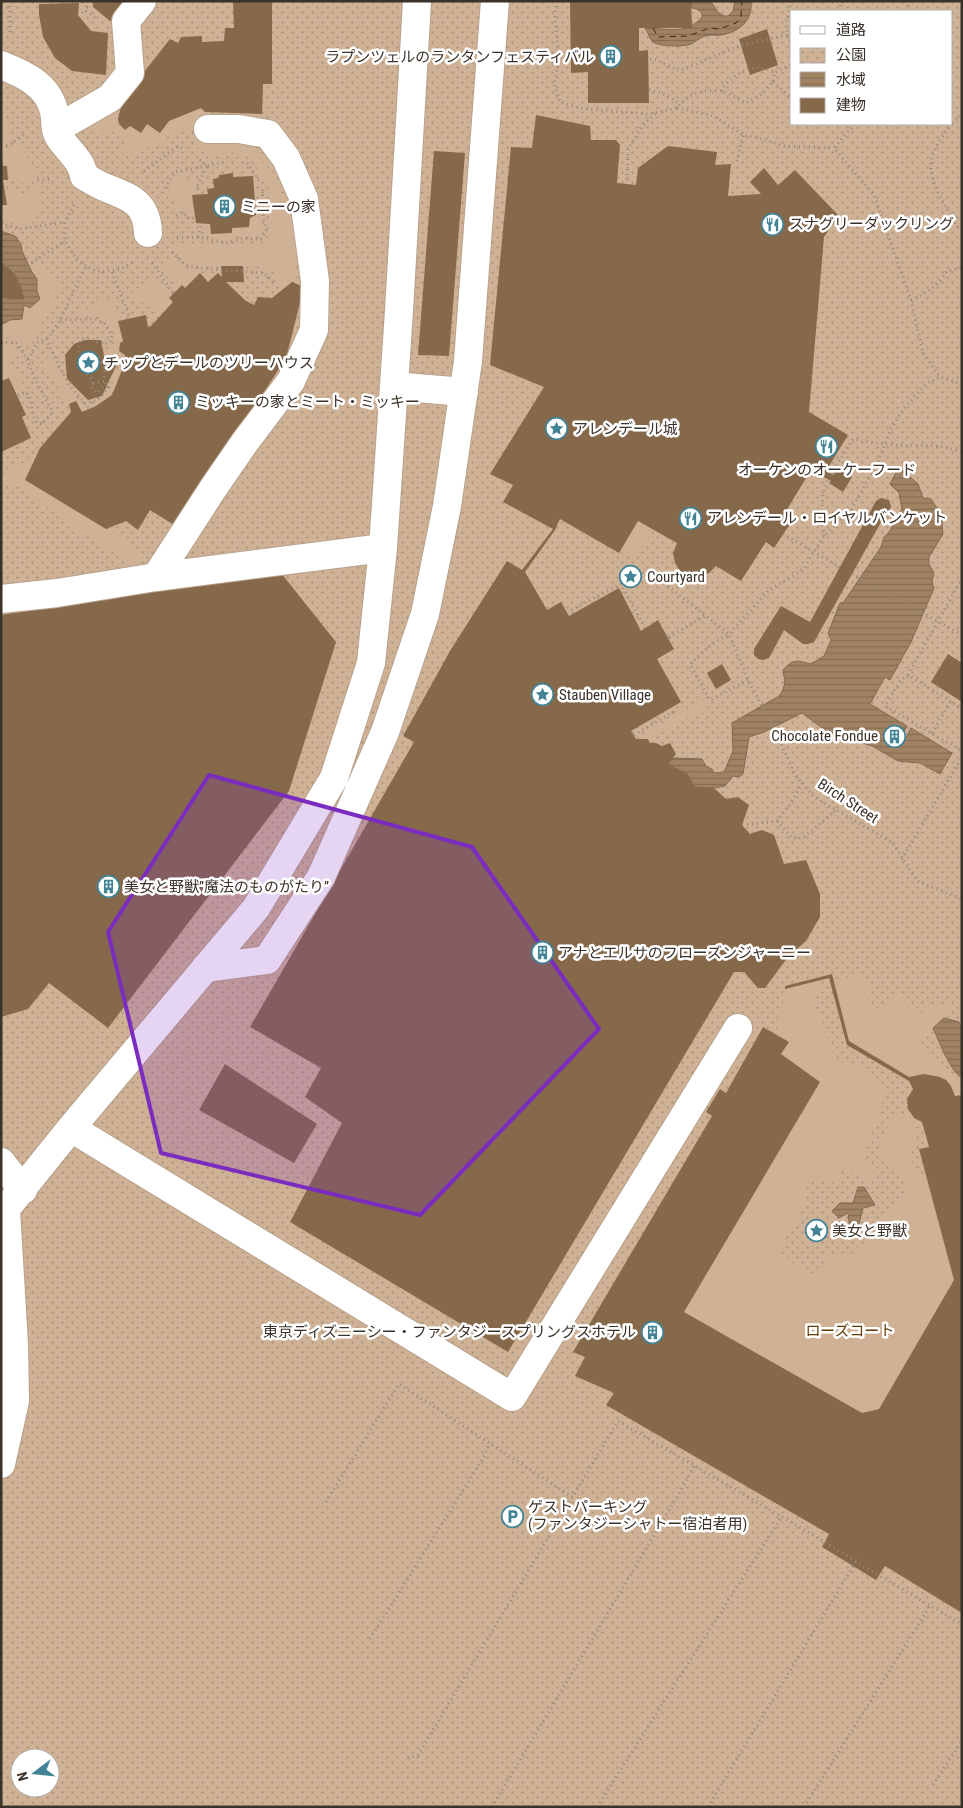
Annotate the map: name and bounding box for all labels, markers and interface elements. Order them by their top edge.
legend [790,10,953,125]
text: 道路 [836,21,866,39]
building icon: ラプンツェルのランタンフェスティバル [598,45,622,69]
text: 公園 [836,46,866,64]
place label: ラプンツェルのランタンフェスティバル [325,48,594,66]
text: 水域 [836,71,866,89]
text: 建物 [836,96,866,114]
building icon: ミニーの家 [213,195,237,219]
place label: ミニーの家 [241,198,316,216]
restaurant icon: スナグリーダックリング [761,212,785,236]
place label: スナグリーダックリング [789,215,954,233]
place icon: チップとデールのツリーハウス [76,351,100,375]
place label: チップとデールのツリーハウス [104,354,314,372]
building icon: ミッキーの家とミート・ミッキー [167,390,191,414]
place label: ミッキーの家とミート・ミッキー [195,393,420,411]
place icon: アレンデール城 [545,417,569,441]
place label: アレンデール城 [573,420,678,438]
restaurant icon: オーケンのオーケーフード [815,435,839,459]
place label: オーケンのオーケーフード [738,461,916,479]
restaurant icon: アレンデール・ロイヤルバンケット [679,506,703,530]
place label: アレンデール・ロイヤルバンケット [707,509,947,527]
place icon: Courtyard [619,565,643,589]
place label: Courtyard [647,568,705,586]
place icon: Stauben Village [531,683,555,707]
place label: Stauben Village [559,686,651,704]
building icon: Chocolate Fondue [882,724,906,748]
place label: Chocolate Fondue [771,727,878,745]
street label: Birch Street [814,775,882,827]
building icon: 美女と野獣”魔法のものがたり” [96,875,120,899]
place label: 美女と野獣”魔法のものがたり” [124,878,329,896]
building icon: アナとエルサのフローズンジャーニー [530,941,554,965]
place label: アナとエルサのフローズンジャーニー [558,944,811,962]
place icon: 美女と野獣 [804,1219,828,1243]
place label: 美女と野獣 [832,1222,908,1240]
building icon: 東京ディズニーシー・ファンタジースプリングスホテル [640,1320,664,1344]
park label: ローズコート [805,1322,895,1340]
place label: 東京ディズニーシー・ファンタジースプリングスホテル [263,1323,636,1341]
place label: ゲストパーキング (ファンタジーシャトー宿泊者用) [528,1498,747,1533]
parking icon: ゲストパーキング (ファンタジーシャトー宿泊者用) [500,1504,524,1528]
north arrow [10,1748,60,1798]
text: N [14,1770,31,1783]

